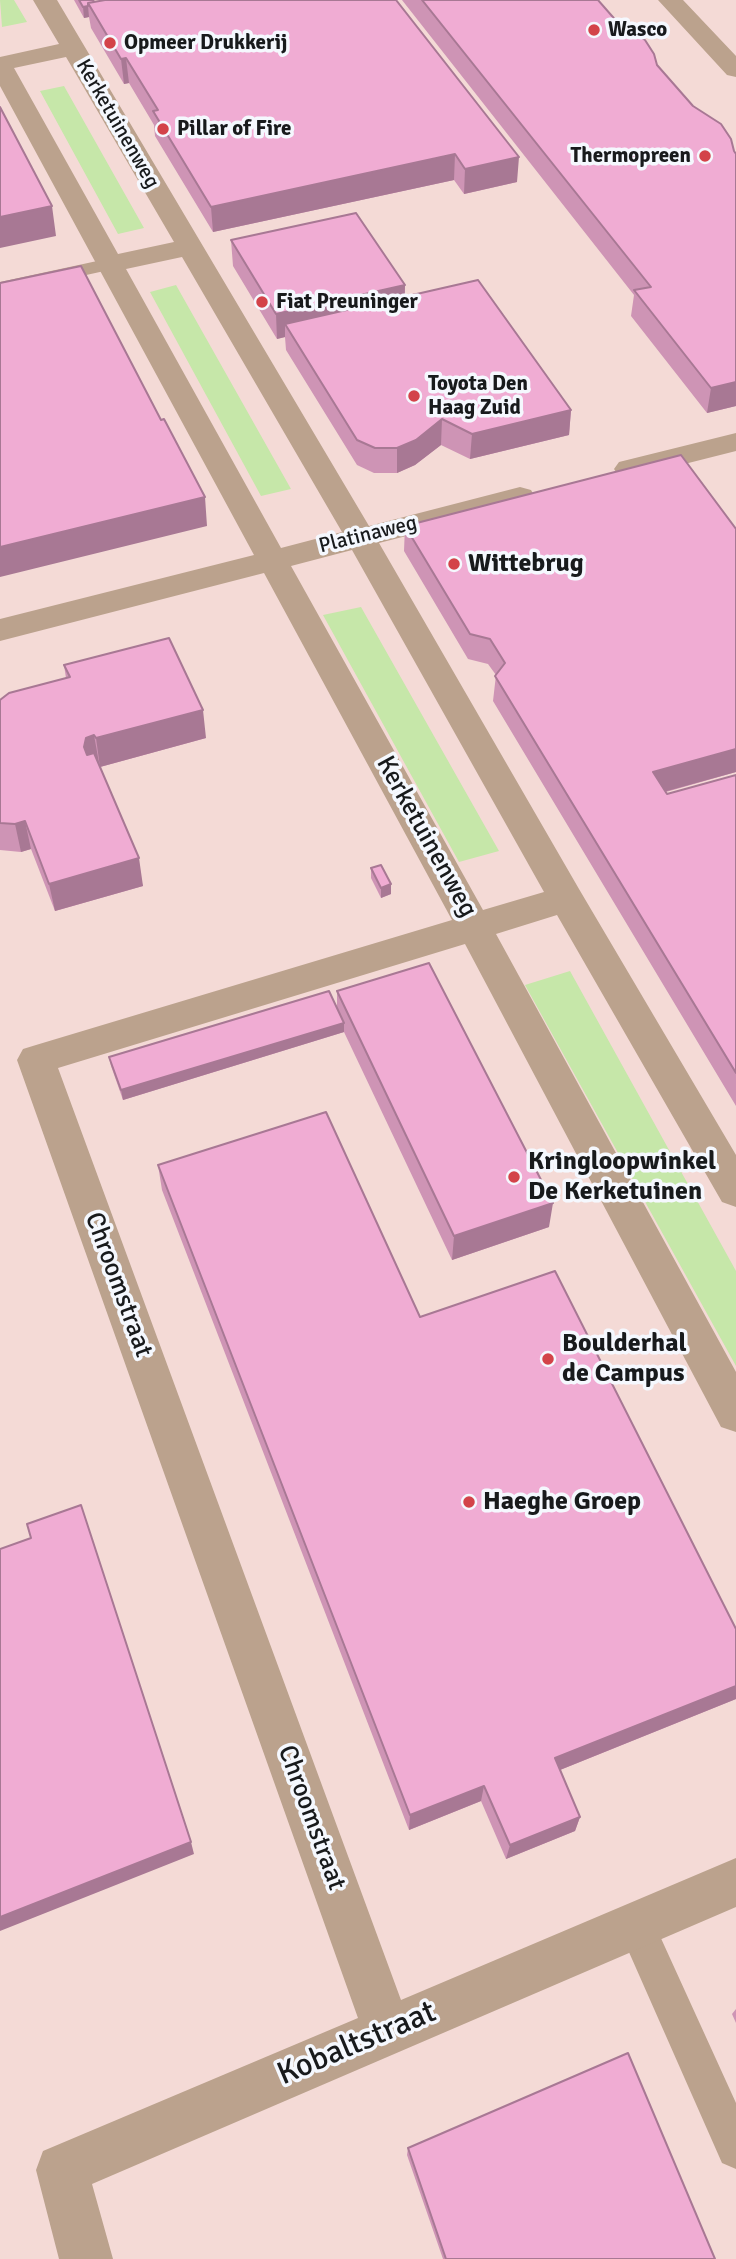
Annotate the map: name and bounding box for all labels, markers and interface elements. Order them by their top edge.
place label: Wasco [608,17,667,43]
marker: Wasco [586,22,602,38]
place label: Opmeer Drukkerij [124,30,287,56]
marker: Opmeer Drukkerij [102,35,118,51]
street label: Kerketuinenweg [70,55,164,193]
place label: Pillar of Fire [177,116,291,142]
marker: Pillar of Fire [155,121,171,137]
place label: Thermopreen [571,143,691,169]
marker: Thermopreen [697,148,713,164]
place label: Fiat Preuninger [276,289,418,315]
marker: Fiat Preuninger [254,294,270,310]
place label: Toyota Den Haag Zuid [428,371,528,421]
marker: Toyota Den Haag Zuid [406,388,422,404]
street label: Platinaweg [316,511,420,559]
place label: Wittebrug [468,548,584,580]
marker: Wittebrug [446,556,462,572]
street label: Kerketuinenweg [369,751,483,923]
place label: Kringloopwinkel De Kerketuinen [528,1146,716,1208]
marker: Kringloopwinkel De Kerketuinen [506,1169,522,1185]
street label: Chroomstraat [77,1208,159,1362]
place label: Boulderhal de Campus [562,1328,687,1390]
marker: Boulderhal de Campus [540,1351,556,1367]
place label: Haeghe Groep [483,1486,641,1518]
marker: Haeghe Groep [461,1494,477,1510]
street label: Chroomstraat [270,1741,352,1895]
street label: Kobaltstraat [272,1993,442,2095]

